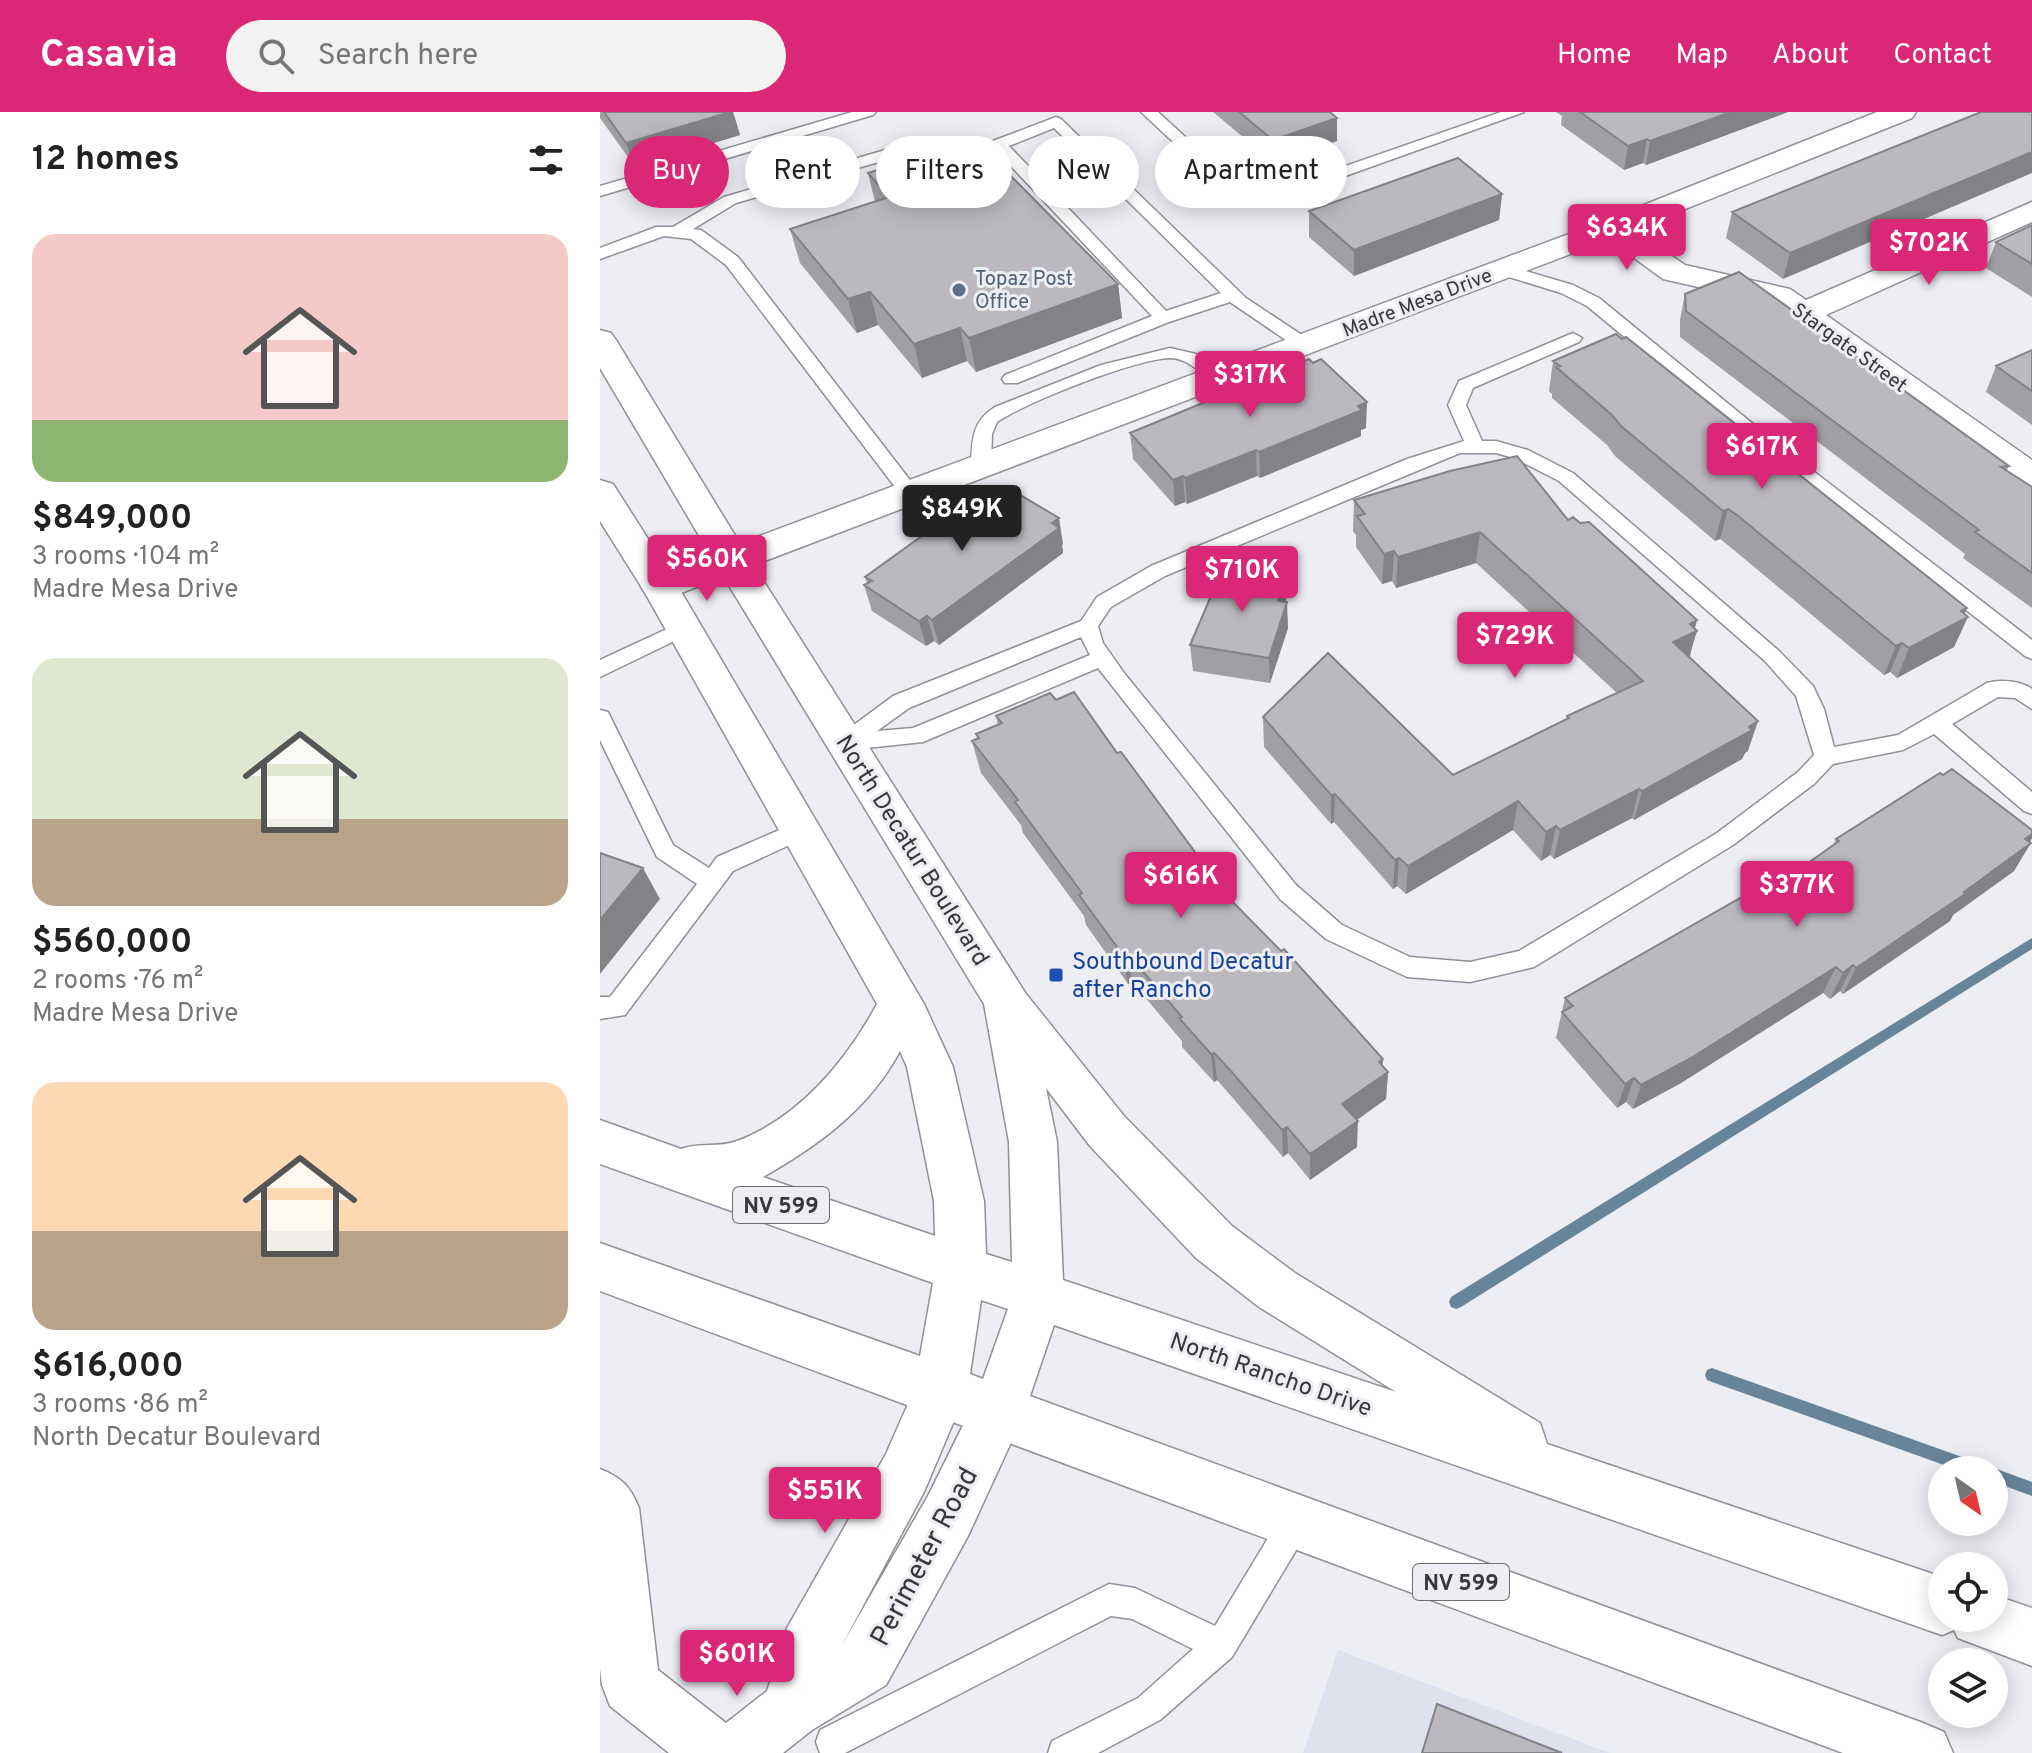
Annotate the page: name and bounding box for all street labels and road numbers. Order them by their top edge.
street label: Madre Mesa Drive [1339,263,1496,344]
street label: Stargate Street [1786,298,1912,399]
street label: North Decatur Boulevard [828,730,995,972]
road number: NV 599 [733,1187,829,1223]
street label: North Rancho Drive [1165,1327,1375,1425]
street label: Perimeter Road [863,1462,988,1653]
road number: NV 599 [1413,1564,1509,1600]

